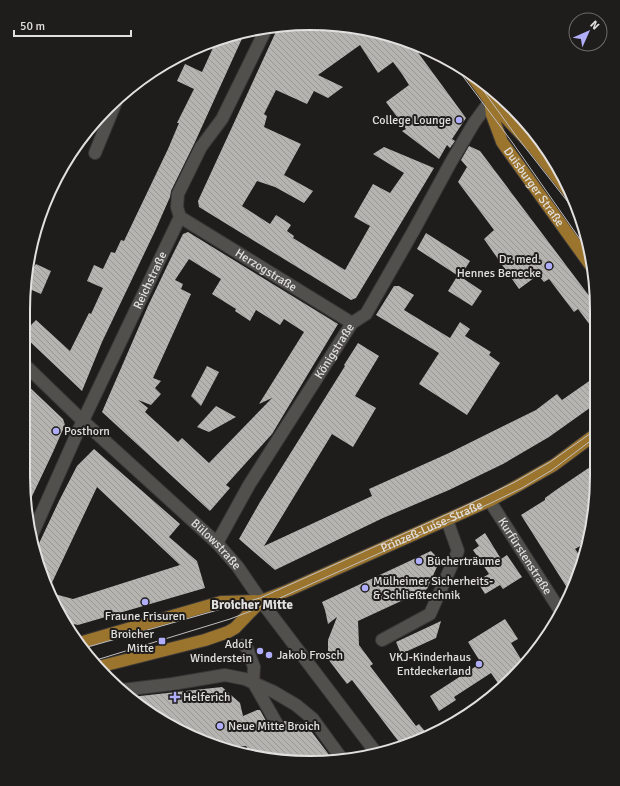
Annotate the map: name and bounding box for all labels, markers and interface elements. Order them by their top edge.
scale bar [14,12,131,38]
north arrow [568,12,608,52]
text: N [587,18,602,33]
text: 50 m [20,19,45,34]
place label: College Lounge [372,113,451,128]
marker: College Lounge [454,115,464,125]
street label: Duisburger Straße [501,144,568,229]
street label: Herzogstraße [232,245,300,295]
street label: Reichstraße [130,249,170,311]
place label: Dr. med. Hennes Benecke [457,252,541,281]
marker: Dr. med. Hennes Benecke [544,261,554,271]
street label: Königstraße [311,321,357,382]
place label: Posthorn [64,424,110,439]
marker: Posthorn [51,426,61,436]
street label: Prinzeß-Luise-Straße [378,497,485,556]
street label: Kurfürstenstraße [495,515,555,597]
street label: Bülowstraße [188,516,244,573]
place label: Bücherträume [427,554,500,569]
marker: Bücherträume [414,556,424,566]
place label: Mülheimer Sicherheits- & Schließtechnik [373,574,493,603]
marker: Mülheimer Sicherheits- & Schließtechnik [360,583,370,593]
marker: Fraune Frisuren [140,597,150,607]
district label: Broicher Mitte [211,597,294,613]
place label: Fraune Frisuren [105,609,185,624]
place label: Broicher Mitte [111,627,155,656]
marker: Broicher Mitte [157,636,167,646]
place label: Adolf Winderstein [190,637,253,666]
marker: Adolf Winderstein [255,646,265,656]
place label: Jakob Frosch [277,648,343,663]
marker: Jakob Frosch [264,650,274,660]
place label: VKJ-Kinderhaus Entdeckerland [389,650,471,679]
marker: VKJ-Kinderhaus Entdeckerland [474,659,484,669]
place label: Helferich [183,690,231,705]
marker: Helferich [170,692,180,702]
place label: Neue Mitte Broich [228,719,320,734]
marker: Neue Mitte Broich [215,721,225,731]

